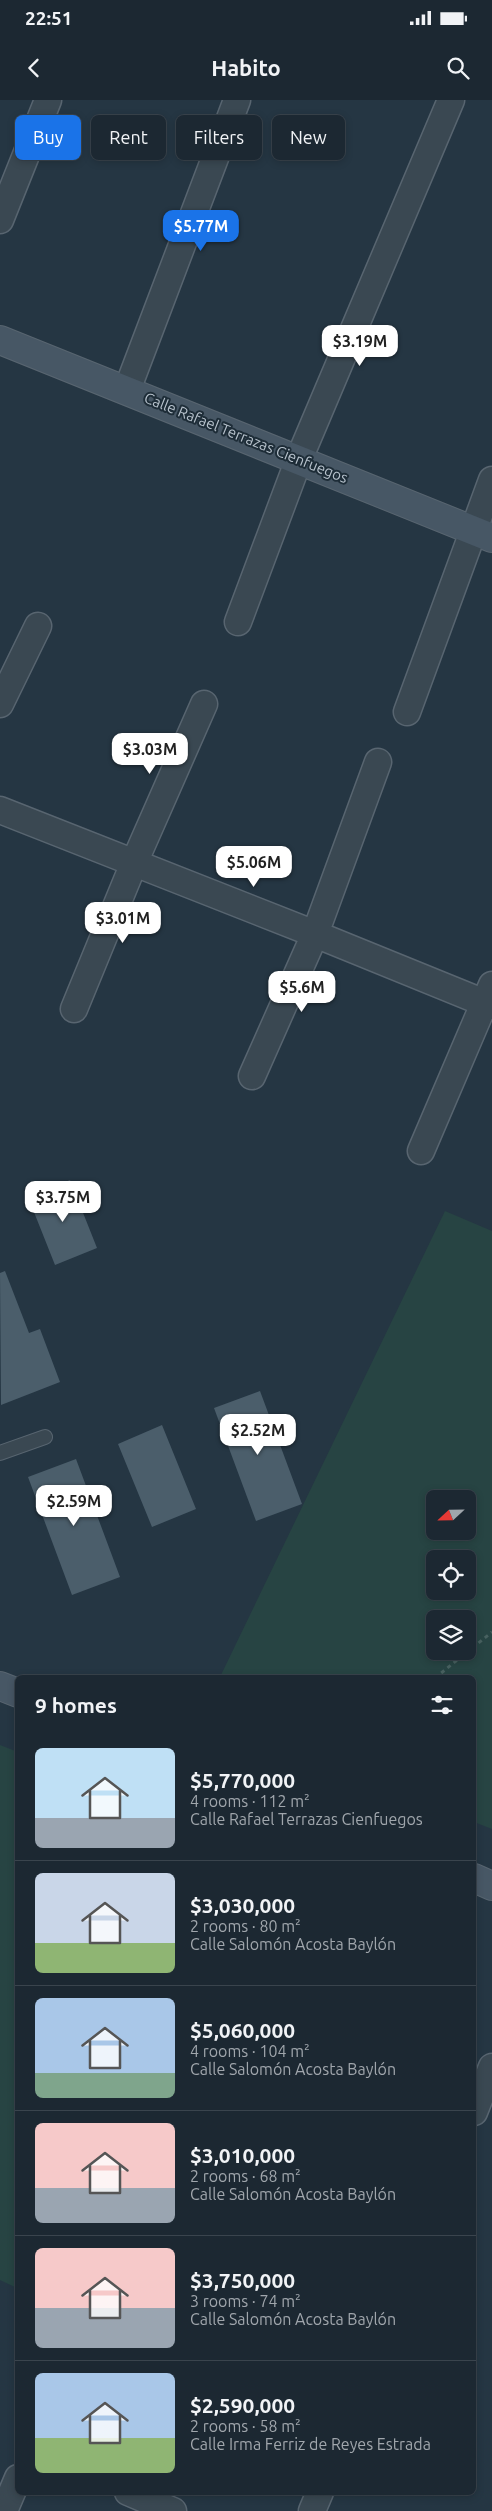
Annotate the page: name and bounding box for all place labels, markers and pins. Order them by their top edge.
pin: $5.77M [160,210,242,252]
pin: $3.19M [319,324,401,367]
pin: $3.03M [109,732,191,775]
pin: $5.06M [213,846,295,888]
pin: $3.01M [82,902,164,944]
pin: $5.6M [267,970,337,1013]
pin: $3.75M [22,1180,104,1223]
pin: $2.52M [217,1414,299,1456]
pin: $2.59M [33,1484,115,1527]

